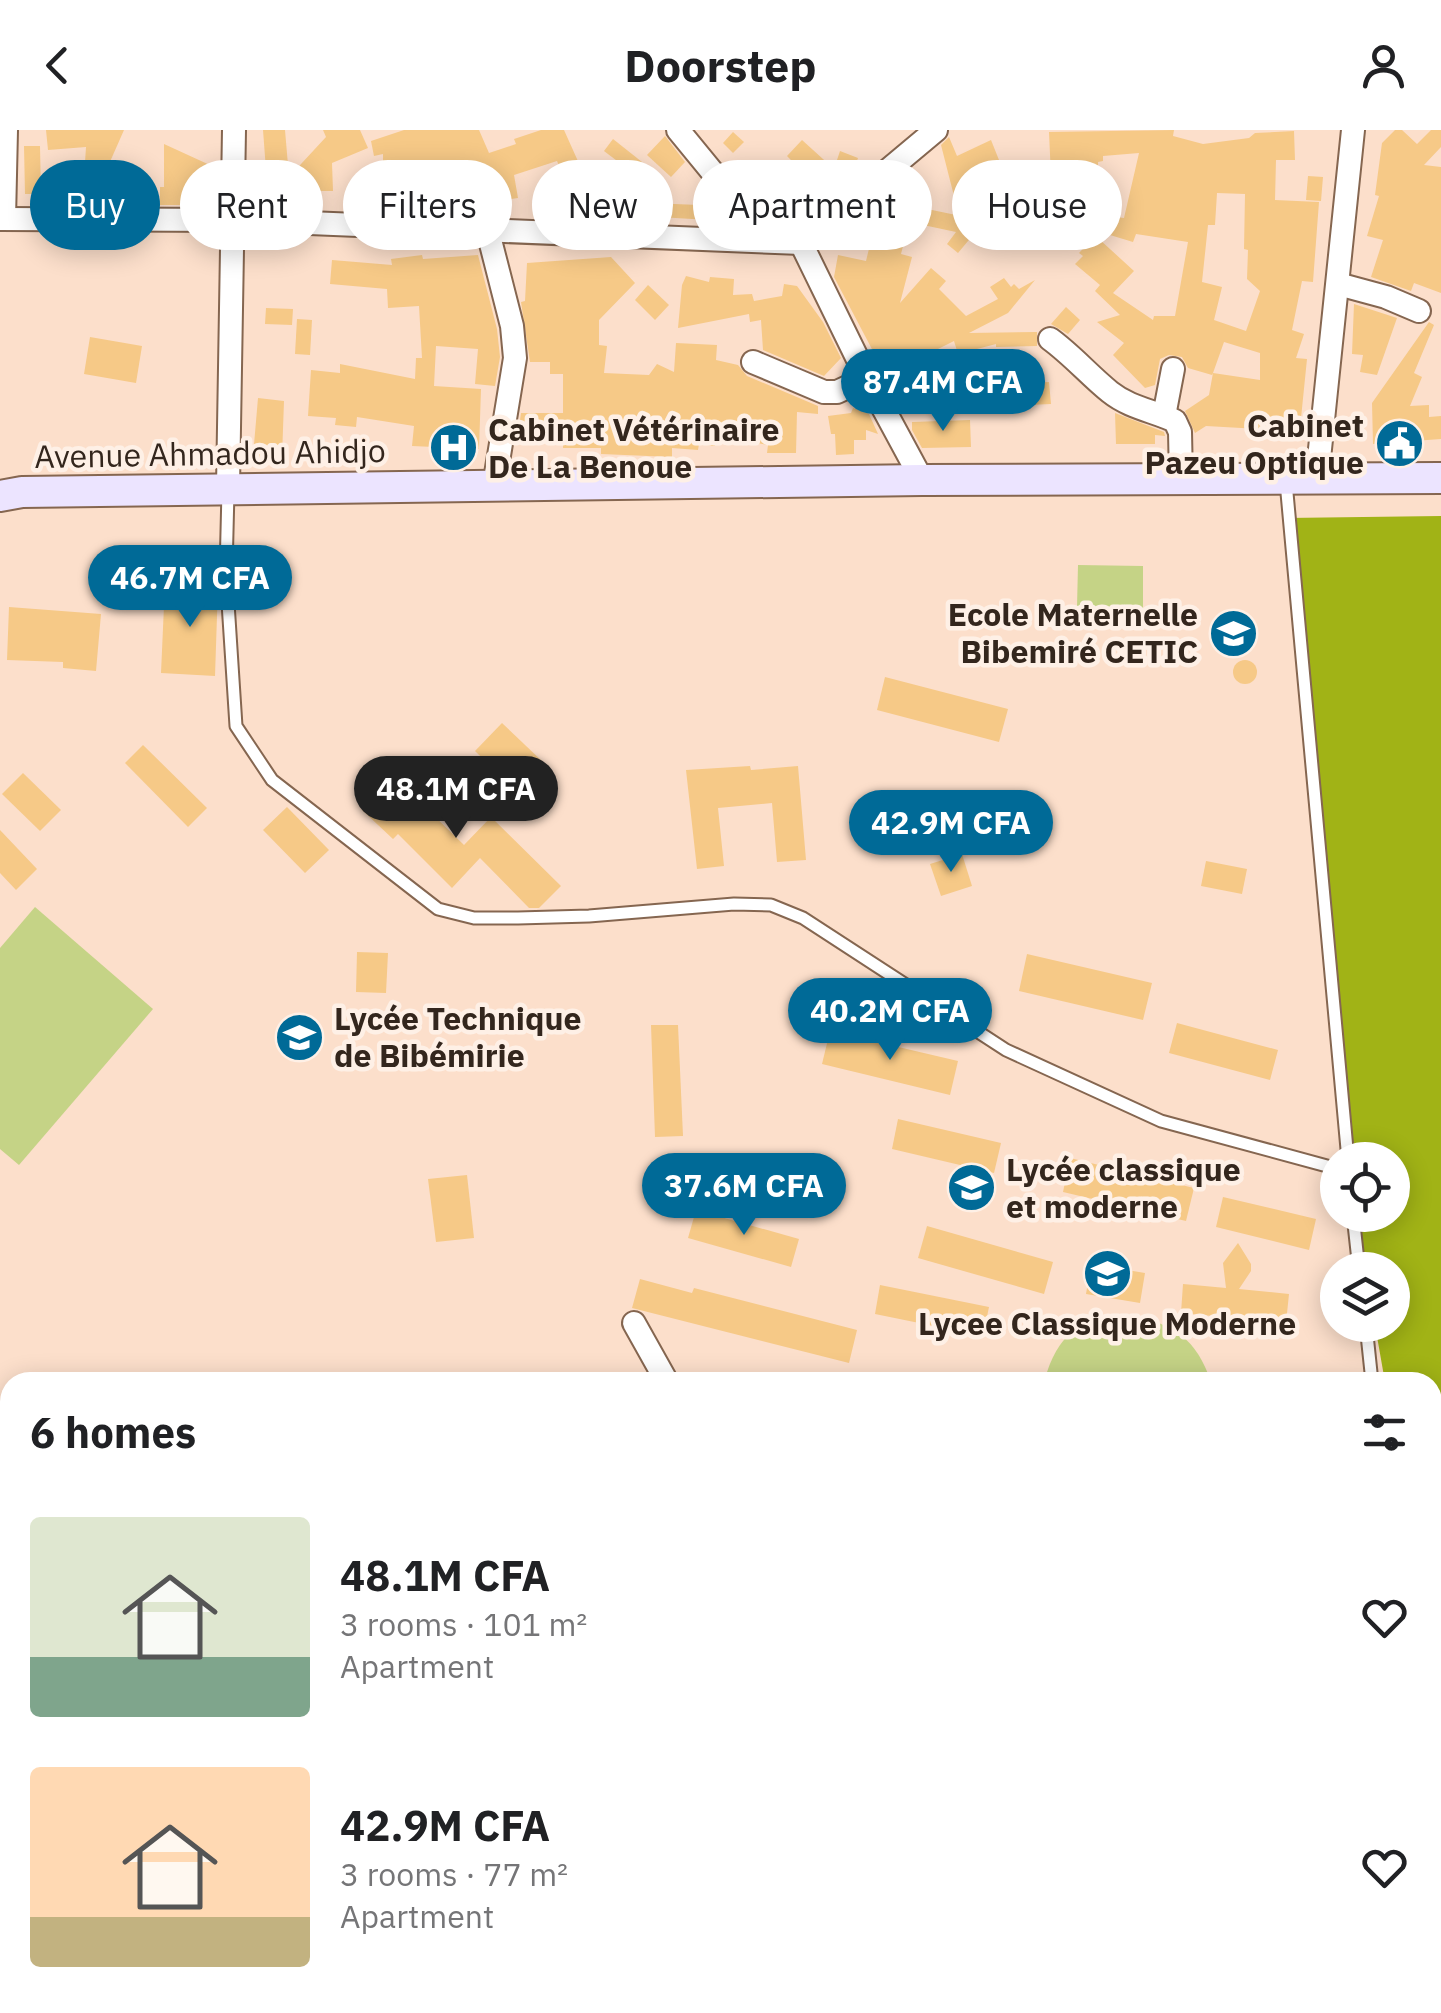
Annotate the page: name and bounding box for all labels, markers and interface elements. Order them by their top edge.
text: Doorstep [624,36,817,94]
icon: back [30,38,85,93]
icon: person [1356,38,1411,93]
chip: Buy [30,160,160,250]
chip: Rent [180,160,323,250]
chip: Filters [343,160,512,250]
chip: New [532,160,673,250]
chip: Apartment [693,160,932,250]
chip: House [952,160,1122,250]
pin: 87.4M CFA [829,349,1057,434]
text: 87.4M CFA [863,360,1023,402]
place label: Cabinet Pazeu Optique [1144,404,1364,483]
place label: Cabinet Vétérinaire De La Benoue [488,408,780,487]
public building icon: Cabinet Pazeu Optique [1373,418,1425,470]
hospital icon: Cabinet Vétérinaire De La Benoue [427,422,479,474]
street label: Avenue Ahmadou Ahidjo [34,429,386,477]
pin: 46.7M CFA [76,545,304,630]
text: 46.7M CFA [110,556,270,598]
place label: Ecole Maternelle Bibemiré CETIC [948,593,1198,672]
school or university icon: Ecole Maternelle Bibemiré CETIC [1207,607,1259,659]
pin: 48.1M CFA [342,756,570,841]
text: 48.1M CFA [376,767,536,809]
pin: 42.9M CFA [837,790,1065,875]
text: 42.9M CFA [871,801,1031,843]
pin: 40.2M CFA [776,978,1004,1063]
text: 40.2M CFA [810,989,970,1031]
place label: Lycée Technique de Bibémirie [334,997,582,1076]
school or university icon: Lycée Technique de Bibémirie [273,1011,325,1063]
map controls [1320,1142,1410,1342]
button: locate [1320,1142,1410,1232]
place label: Lycée classique et moderne [1006,1148,1241,1227]
pin: 37.6M CFA [630,1153,858,1238]
school or university icon: Lycée classique et moderne [945,1162,997,1214]
text: 37.6M CFA [664,1164,824,1206]
school or university icon: Lycee Classique Moderne [1081,1248,1133,1300]
button: layers [1320,1252,1410,1342]
place label: Lycee Classique Moderne [918,1302,1296,1344]
text: 6 homes [30,1405,196,1460]
icon: filters [1357,1405,1412,1460]
text: 48.1M CFA [340,1548,550,1603]
icon: home [110,1557,230,1677]
icon: heart [1357,1590,1412,1645]
text: 3 rooms · 101 m² [340,1603,587,1645]
text: Apartment [340,1645,494,1687]
text: 42.9M CFA [340,1798,550,1853]
icon: home [110,1807,230,1927]
icon: heart [1357,1840,1412,1895]
text: 3 rooms · 77 m² [340,1853,568,1895]
text: Apartment [340,1895,494,1937]

